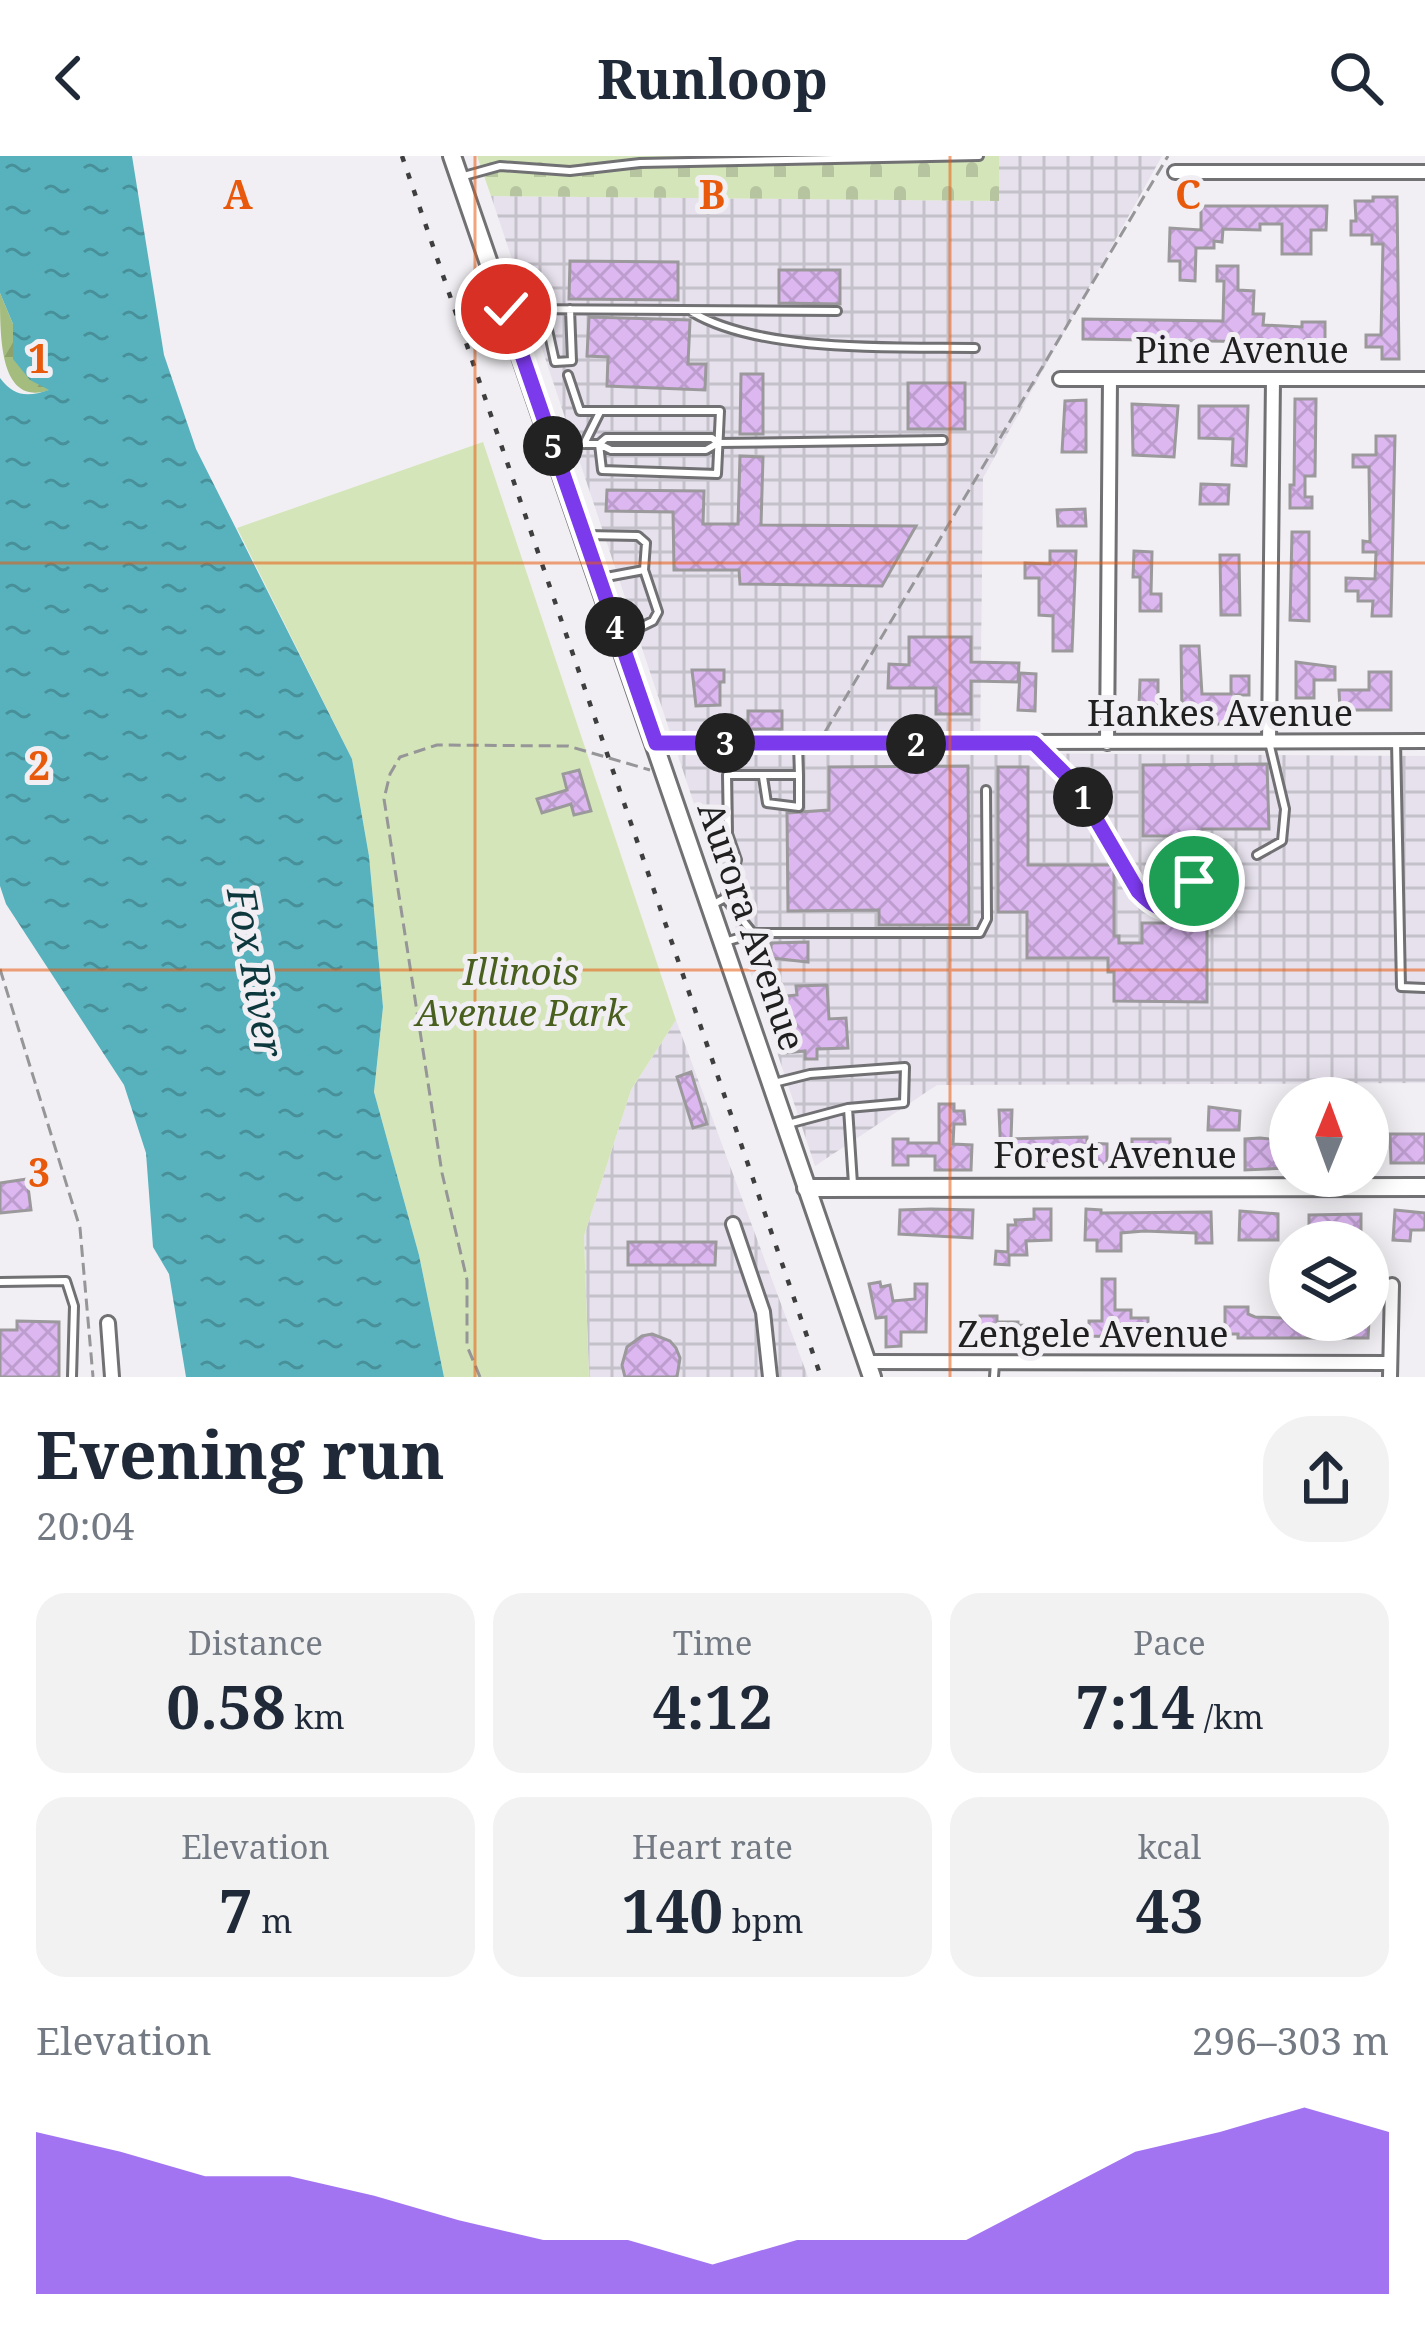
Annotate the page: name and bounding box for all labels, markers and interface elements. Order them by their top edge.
text: Runloop [597,41,828,115]
icon: back [36,45,102,111]
icon: search [1323,45,1389,111]
text: A [223,167,253,220]
text: B [699,167,725,220]
text: C [1175,167,1201,220]
pin [455,258,557,360]
icon: check [473,276,539,342]
street label: Pine Avenue [1135,325,1349,374]
text: 1 [28,331,50,384]
pin: 5 [523,416,583,476]
text: 5 [544,423,562,468]
pin: 4 [585,597,645,657]
text: 4 [606,604,624,649]
street label: Hankes Avenue [1087,688,1353,737]
pin: 3 [695,713,755,773]
pin: 2 [886,714,946,774]
text: 3 [716,720,734,765]
text: 2 [907,721,925,766]
text: 2 [28,738,50,791]
pin: 1 [1053,767,1113,827]
text: 1 [1074,774,1092,819]
street label: Aurora Avenue [687,795,817,1057]
pin [1143,830,1245,932]
icon: arrive [1161,848,1227,914]
water label: Fox River [216,882,298,1062]
park label: Illinois Avenue Park [412,947,628,1037]
north arrow [1269,1077,1389,1197]
map controls [1269,1077,1389,1341]
street label: Forest Avenue [993,1130,1237,1179]
text: 3 [28,1145,50,1198]
button: layers [1269,1221,1389,1341]
street label: Zengele Avenue [958,1309,1228,1358]
text: Evening run [36,1408,445,1498]
button: share [1263,1416,1389,1542]
text: 20:04 [36,1498,134,1551]
text: Distance [188,1620,323,1665]
text: Time [673,1620,752,1665]
text: Pace [1133,1620,1206,1665]
text: 0.58 [166,1665,286,1747]
text: 4:12 [653,1665,772,1747]
text: 7:14 [1075,1665,1195,1747]
text: km [286,1694,345,1739]
text: /km [1195,1694,1264,1739]
text: Elevation [181,1824,330,1869]
text: Heart rate [632,1824,793,1869]
text: kcal [1138,1824,1201,1869]
text: 7 [219,1869,253,1951]
text: 140 [622,1869,723,1951]
text: 43 [1136,1869,1203,1951]
text: m [253,1898,292,1943]
text: bpm [723,1898,804,1943]
text: Elevation [36,2013,212,2066]
text: 296–303 m [1192,2013,1389,2066]

